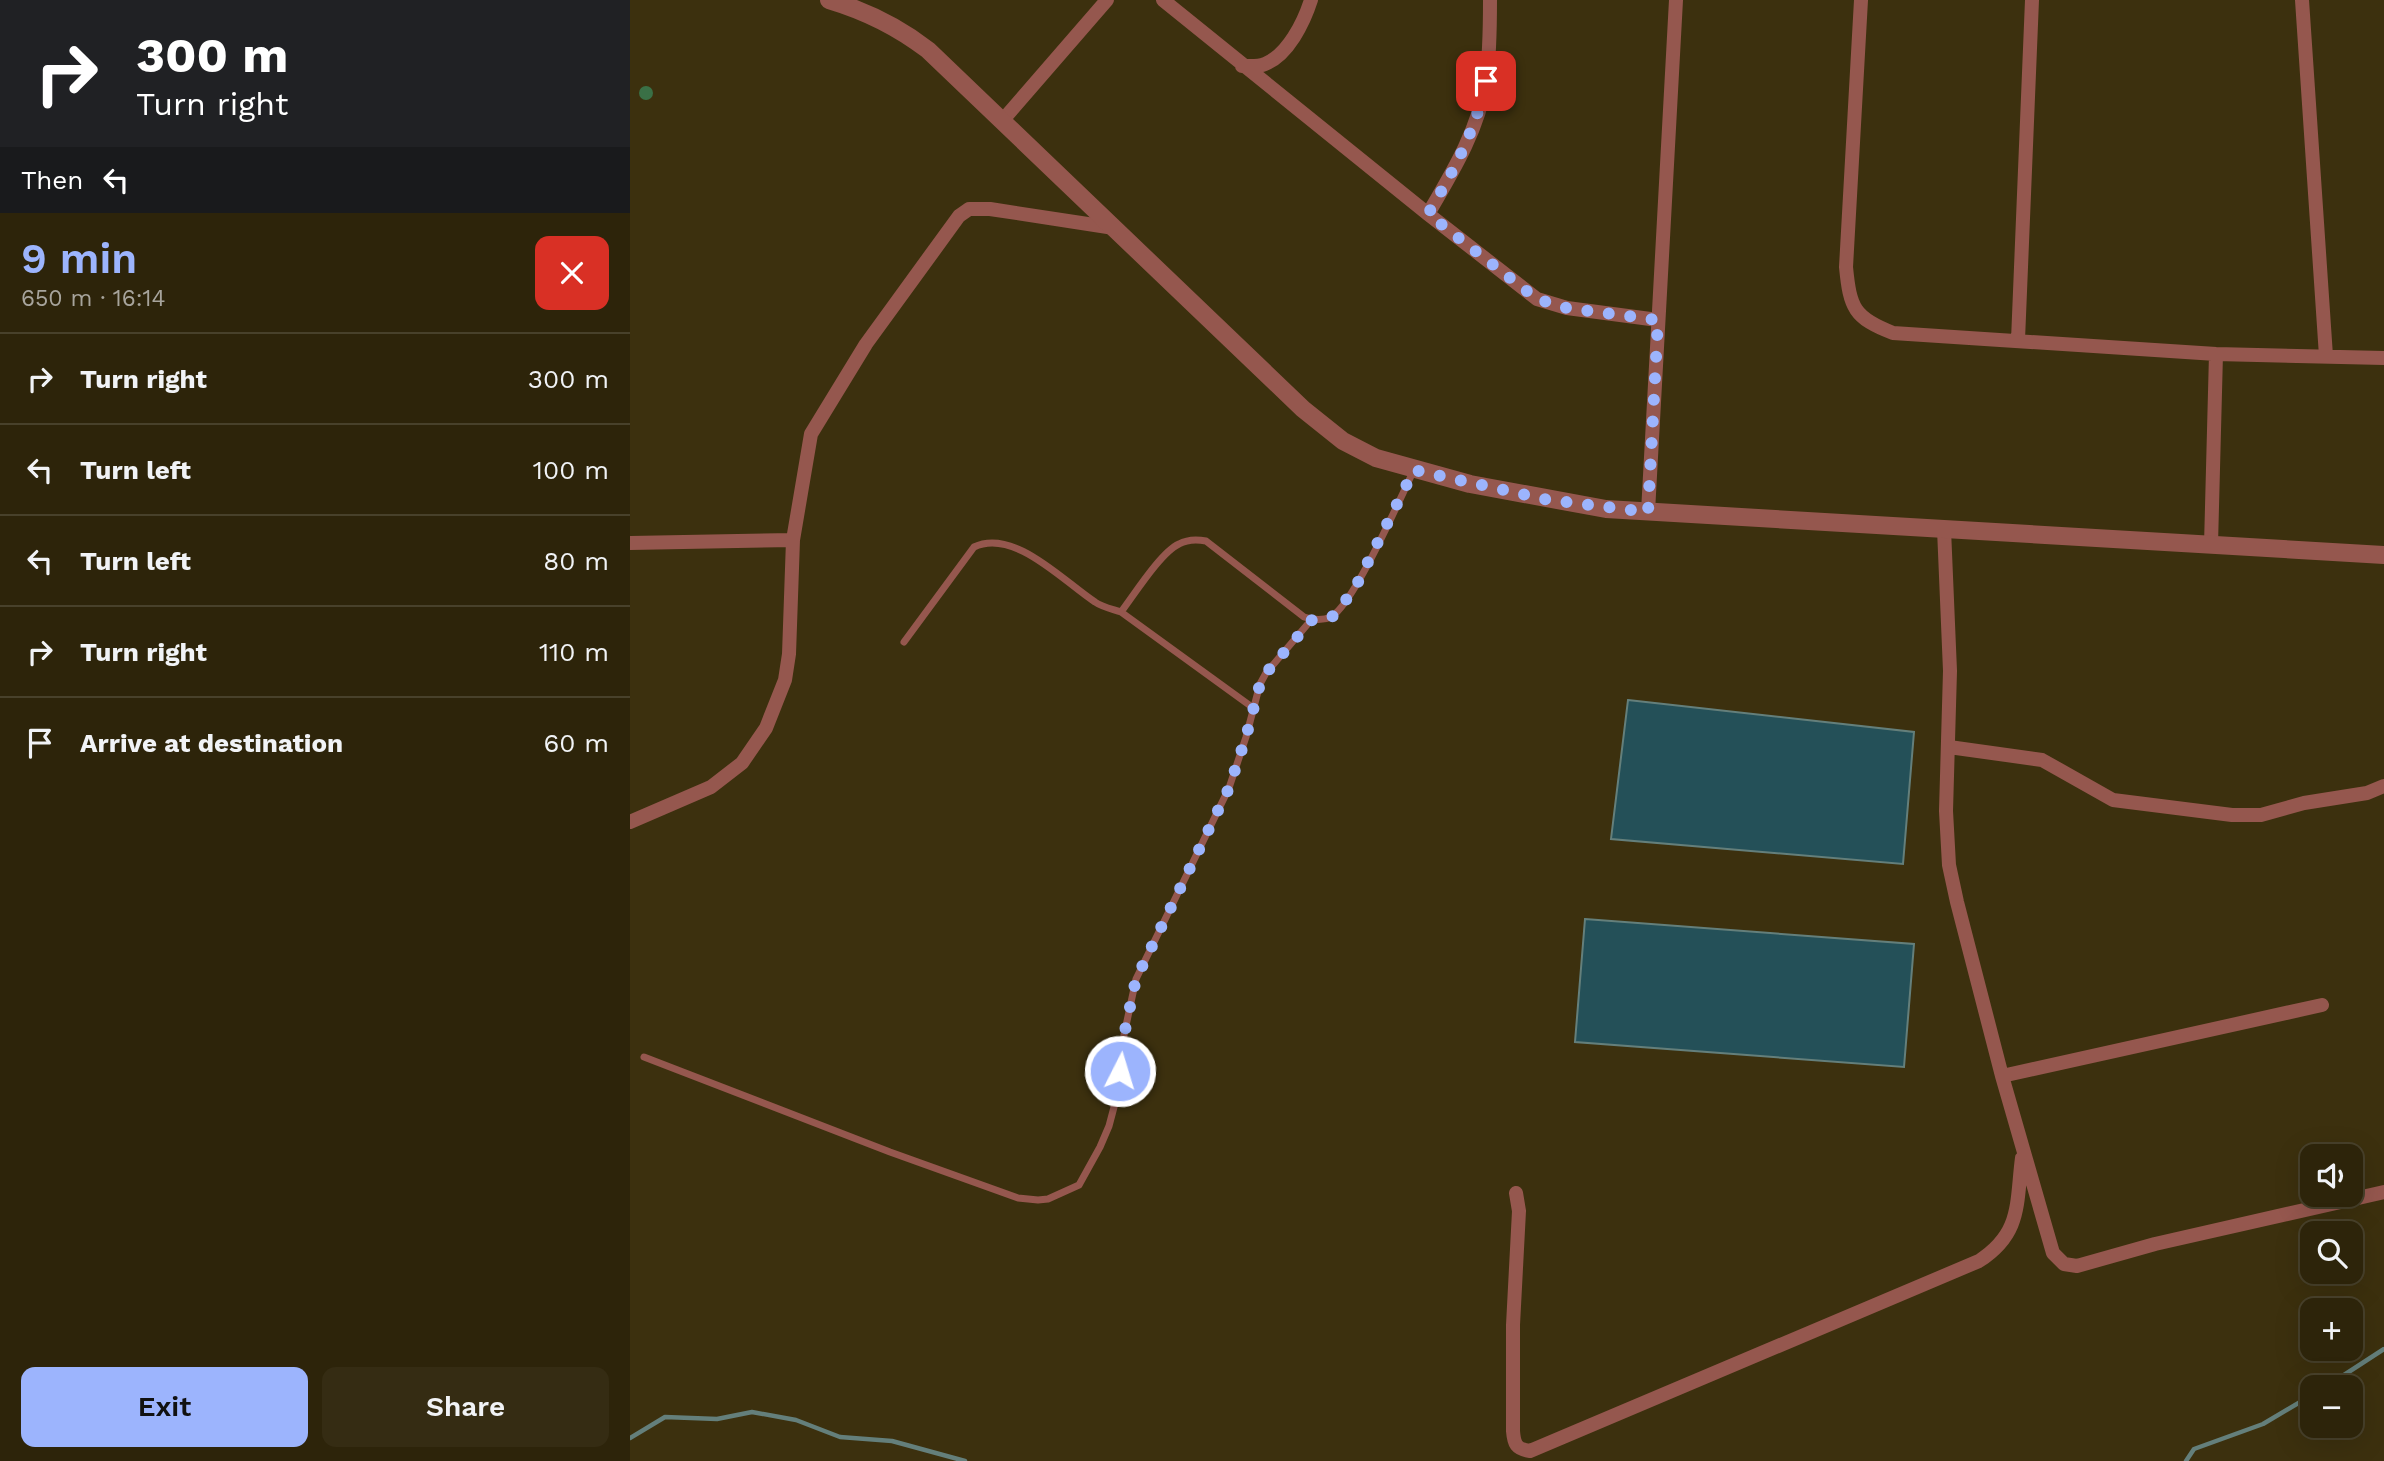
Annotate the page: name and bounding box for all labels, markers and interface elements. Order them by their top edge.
text: 300 m [136,26,288,84]
icon: right [21,28,112,119]
pin [1456,51,1516,111]
icon: arrive [1467,62,1505,100]
text: Turn right [136,85,288,123]
icon: left [97,161,135,199]
text: Then [21,165,83,195]
text: 9 min [21,234,137,283]
button: close [535,236,609,310]
text: 650 m · 16:14 [21,285,166,312]
icon: right [21,360,59,398]
text: Turn right [80,364,207,394]
text: 300 m [528,364,609,394]
icon: left [21,451,59,489]
text: Turn left [80,455,191,485]
text: 100 m [533,455,609,485]
icon: left [21,542,59,580]
text: Turn left [80,546,191,576]
text: 80 m [543,546,609,576]
icon: right [21,633,59,671]
text: Turn right [80,637,207,667]
text: 110 m [539,637,609,667]
icon: arrive [21,724,59,762]
text: Arrive at destination [80,728,343,758]
text: 60 m [543,728,609,758]
position arrow [1083,1034,1157,1108]
map controls [2300,1144,2363,1438]
button: sound [2300,1144,2363,1207]
button: search [2300,1221,2363,1284]
button: + [2300,1298,2363,1361]
button: Exit [21,1367,308,1447]
button: Share [322,1367,609,1447]
button: − [2300,1375,2363,1438]

